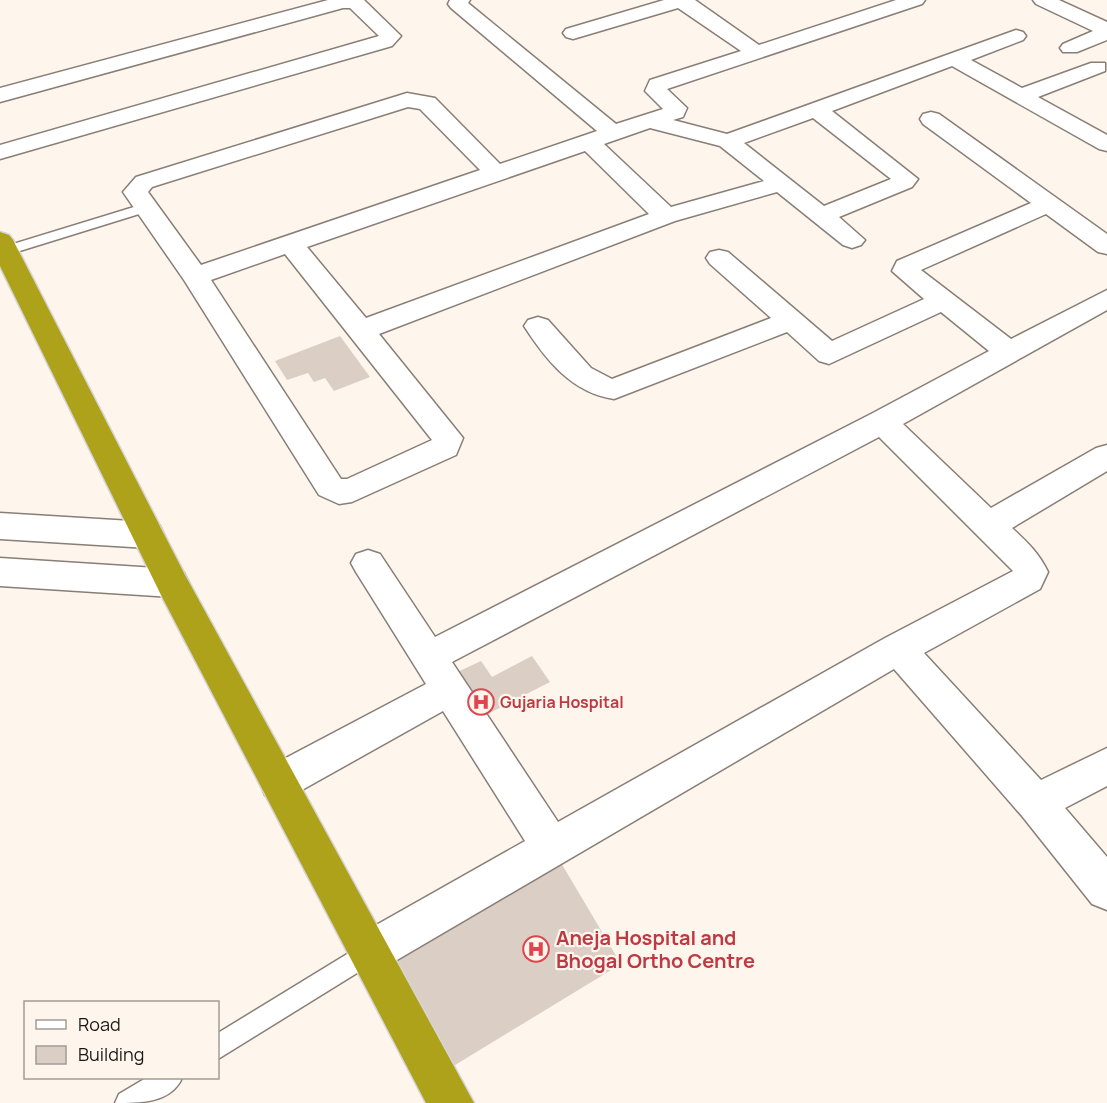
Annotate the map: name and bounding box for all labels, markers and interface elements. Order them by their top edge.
hospital icon: Gujaria Hospital [466,687,496,717]
place label: Gujaria Hospital [500,691,624,713]
place label: Aneja Hospital and Bhogal Ortho Centre [556,924,755,974]
hospital icon: Aneja Hospital and Bhogal Ortho Centre [521,934,551,964]
legend [24,1001,219,1079]
text: Road [78,1012,121,1036]
text: Building [78,1042,144,1066]

